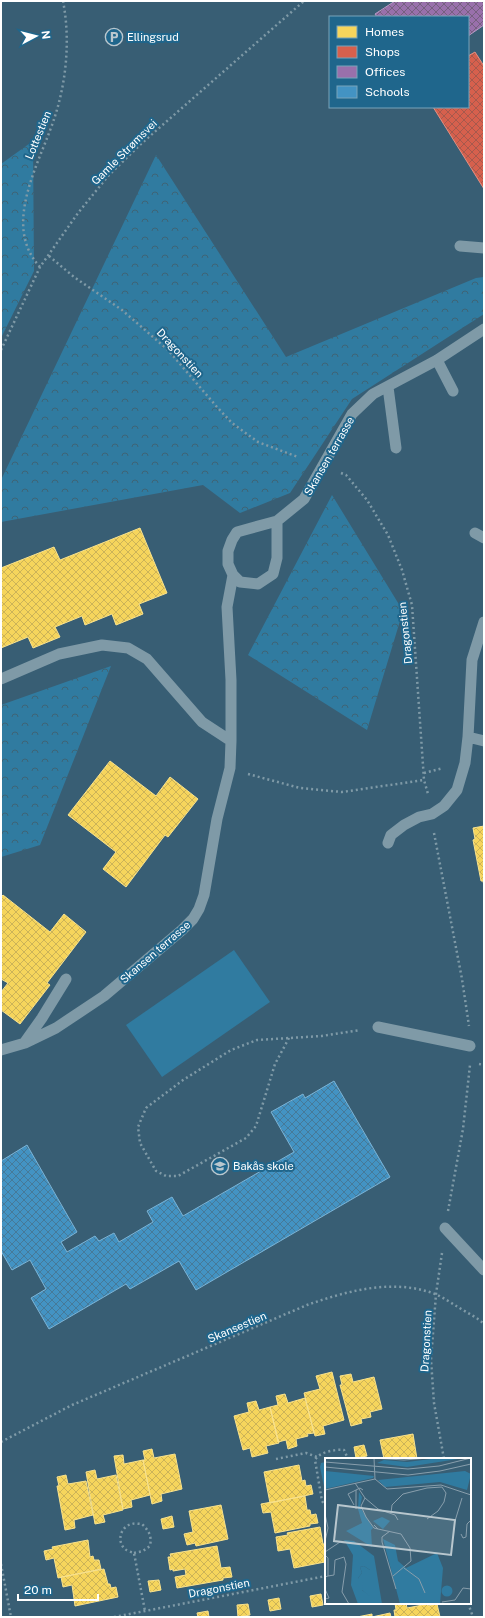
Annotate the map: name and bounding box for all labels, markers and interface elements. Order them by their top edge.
north arrow [16,16,56,56]
legend [329,16,469,108]
text: Homes [365,25,404,39]
parking icon: Ellingsrud [104,27,124,47]
text: N [39,30,52,40]
place label: Ellingsrud [127,31,179,43]
text: Shops [365,45,400,59]
text: Offices [365,65,405,79]
text: Schools [365,85,410,99]
street label: Lottestien [23,109,53,161]
street label: Gamle Strømsvei [89,117,159,187]
street label: Dragonstien [154,326,206,380]
street label: Skansen terrasse [302,415,356,497]
street label: Dragonstien [396,602,414,664]
street label: Skansen terrasse [118,918,192,986]
school or university icon: Bakås skole [210,1156,230,1176]
place label: Bakås skole [233,1160,294,1172]
street label: Skansestien [206,1309,268,1345]
street label: Dragonstien [418,1310,434,1372]
inset map [325,1458,471,1604]
scale bar [18,1576,98,1602]
street label: Dragonstien [187,1576,251,1600]
text: 20 m [24,1583,52,1597]

